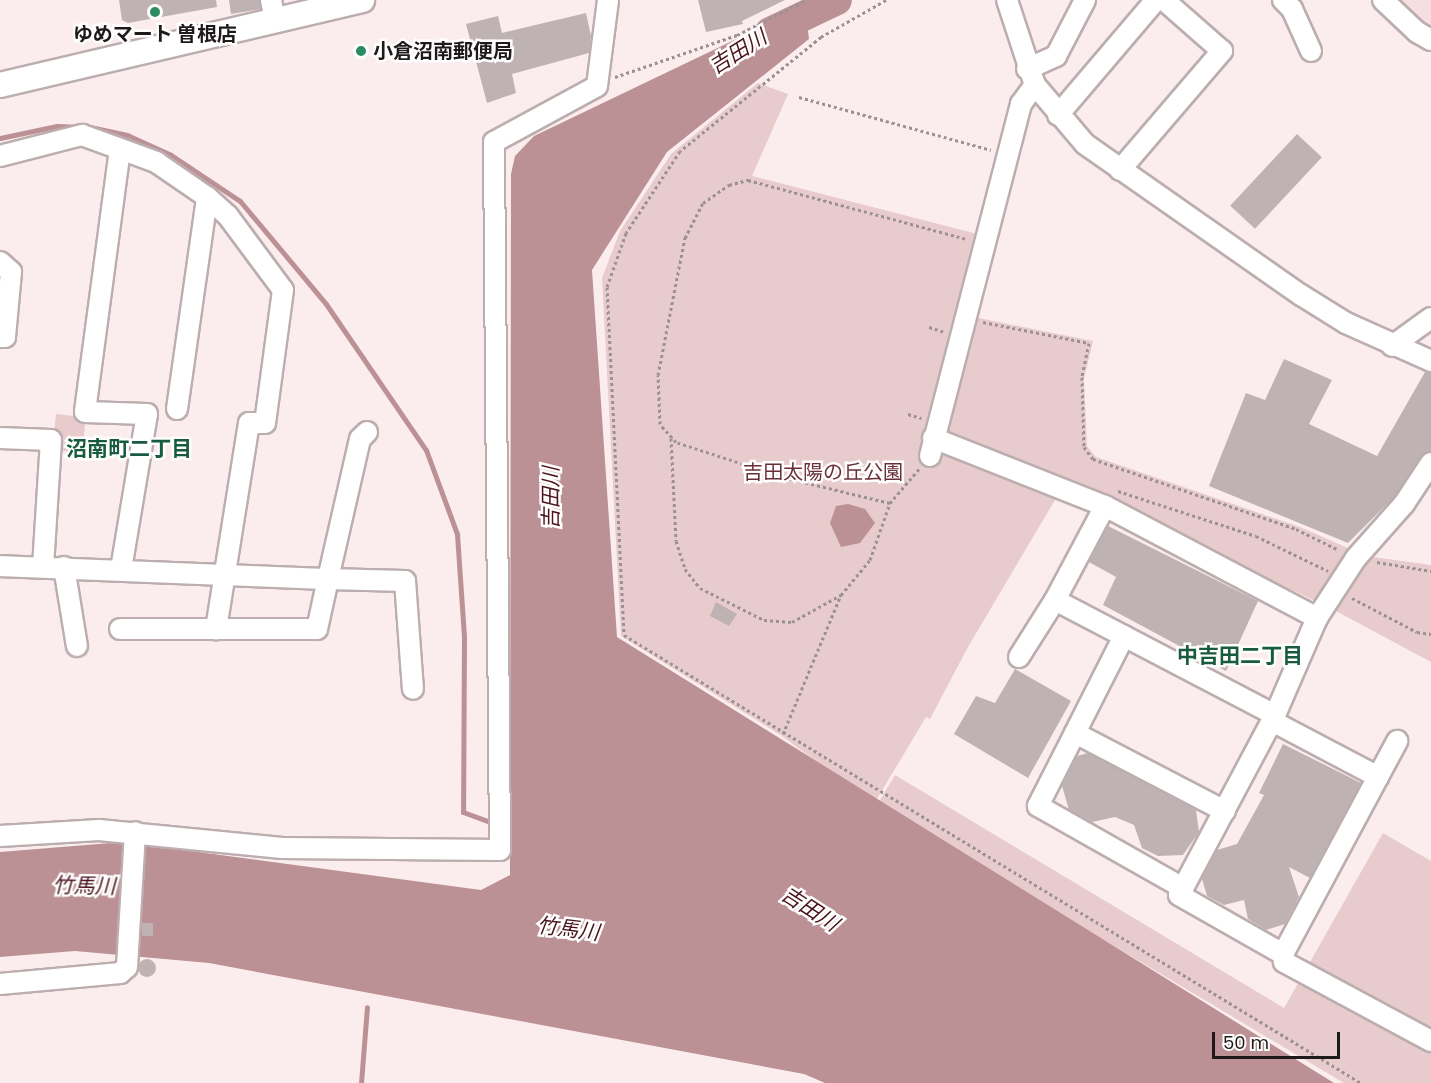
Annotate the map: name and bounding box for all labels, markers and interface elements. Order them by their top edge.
marker: ゆめマート 曽根店 [148,5,162,19]
place label: ゆめマート 曽根店 [73,22,237,46]
water label: 吉田川 [705,25,771,79]
place label: 小倉沼南郵便局 [373,39,513,63]
marker: 小倉沼南郵便局 [354,44,368,58]
district label: 沼南町二丁目 [66,436,192,462]
park label: 吉田太陽の丘公園 [743,460,903,484]
water label: 吉田川 [538,467,564,529]
district label: 中吉田二丁目 [1177,643,1303,669]
water label: 竹馬川 [52,873,116,899]
water label: 吉田川 [777,881,843,937]
water label: 竹馬川 [535,913,601,945]
scale bar [1215,1020,1342,1058]
text: 50 m [1223,1030,1269,1055]

